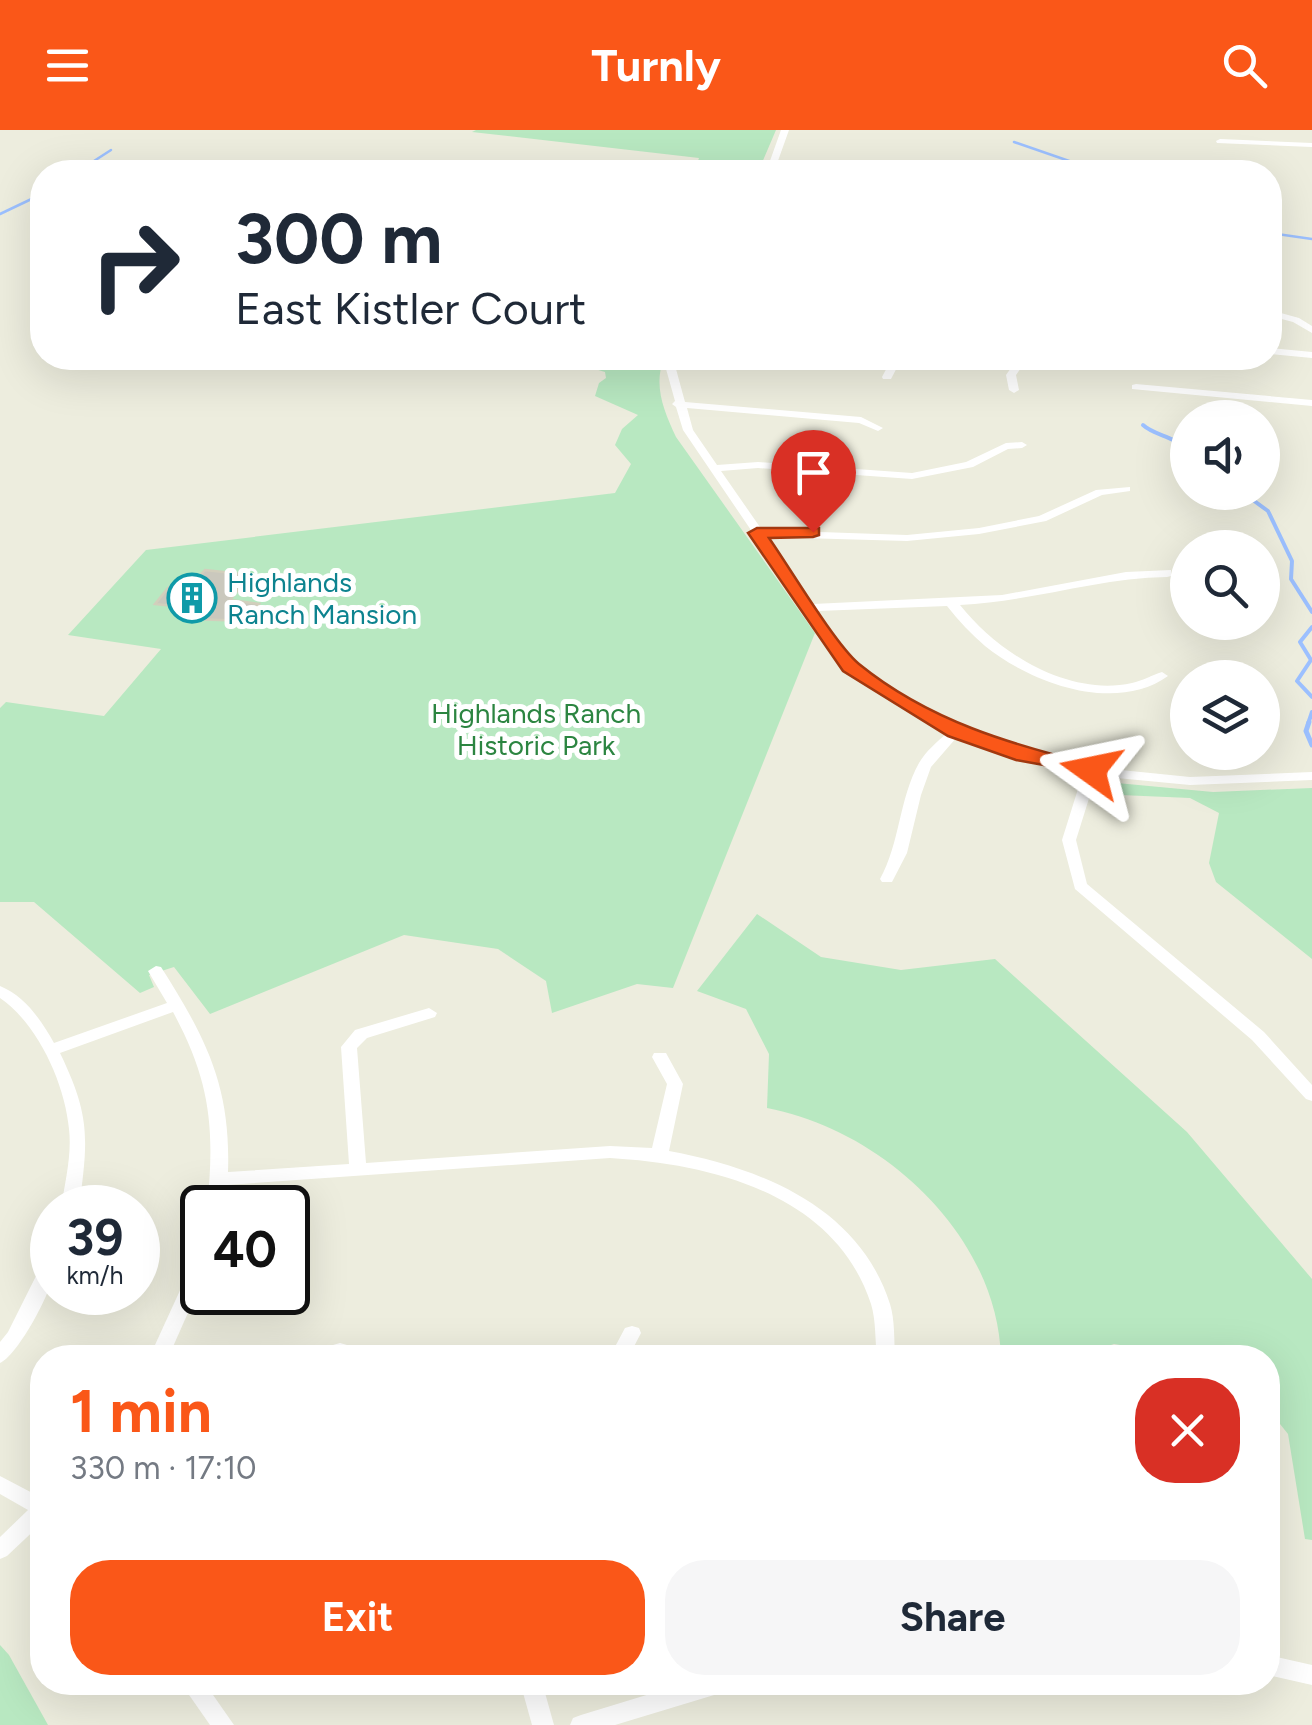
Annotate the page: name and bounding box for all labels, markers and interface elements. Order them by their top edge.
icon: menu [40,38,95,93]
text: Turnly [591,38,721,92]
icon: search [1217,38,1272,93]
text: 300 m [235,196,442,281]
icon: right [70,200,200,330]
text: East Kistler Court [235,281,586,335]
map controls [1170,400,1280,770]
button: sound [1170,400,1280,510]
pin [771,430,856,533]
icon: arrive [786,445,841,500]
button: search [1170,530,1280,640]
place label: Highlands Ranch Mansion [227,565,417,631]
building icon: Highlands Ranch Mansion [166,572,218,624]
button: layers [1170,660,1280,770]
park label: Highlands Ranch Historic Park [431,696,641,762]
position arrow [1039,718,1143,822]
speed limit sign: 40 [180,1185,310,1315]
text: 39 [67,1207,123,1268]
text: km/h [66,1260,124,1290]
text: 1 min [70,1375,212,1447]
button: close [1135,1378,1240,1483]
text: 330 m · 17:10 [70,1449,257,1487]
button: Exit [70,1560,645,1675]
button: Share [665,1560,1240,1675]

